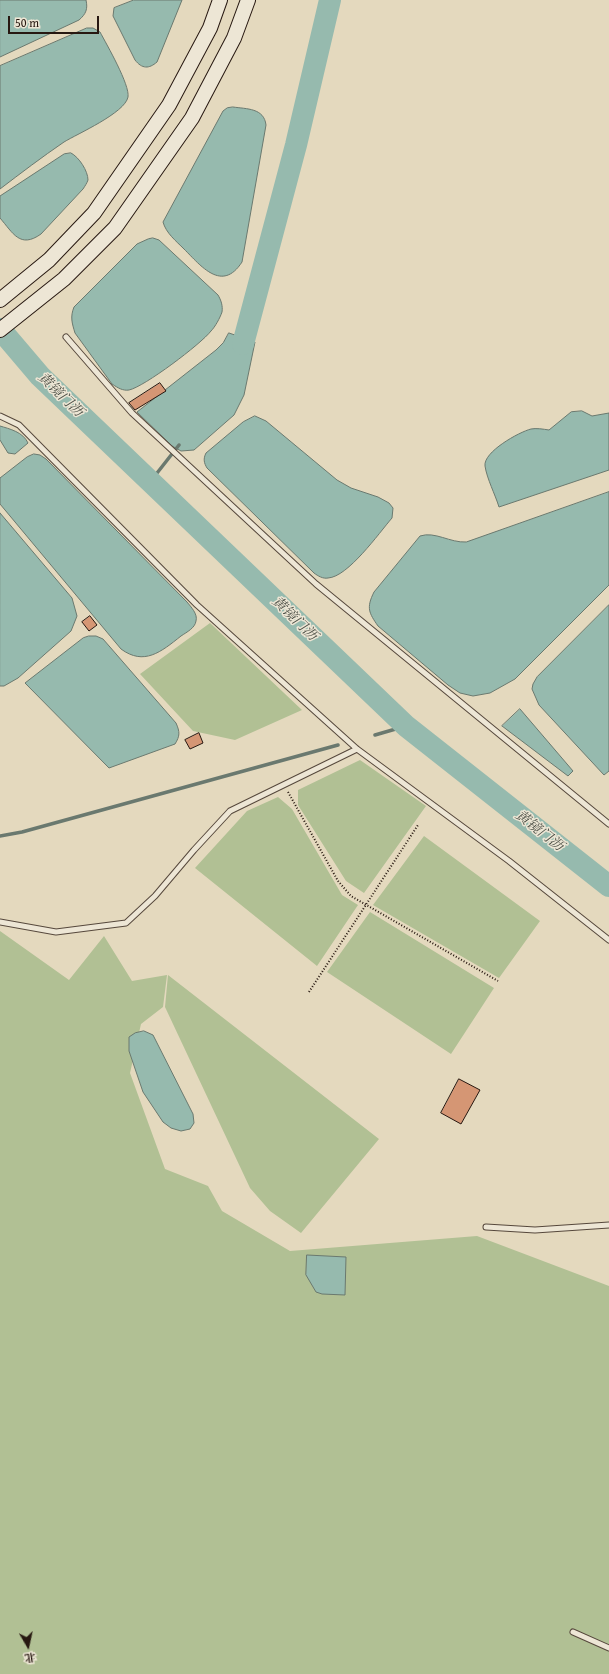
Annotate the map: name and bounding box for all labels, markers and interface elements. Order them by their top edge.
scale bar [10,8,101,34]
text: 50 m [15,14,39,31]
water label: 黄镜门沥 [34,370,86,420]
water label: 黄镜门沥 [268,594,320,644]
water label: 黄镜门沥 [512,807,566,855]
north arrow [8,1626,48,1666]
text: 北 [23,1649,37,1667]

